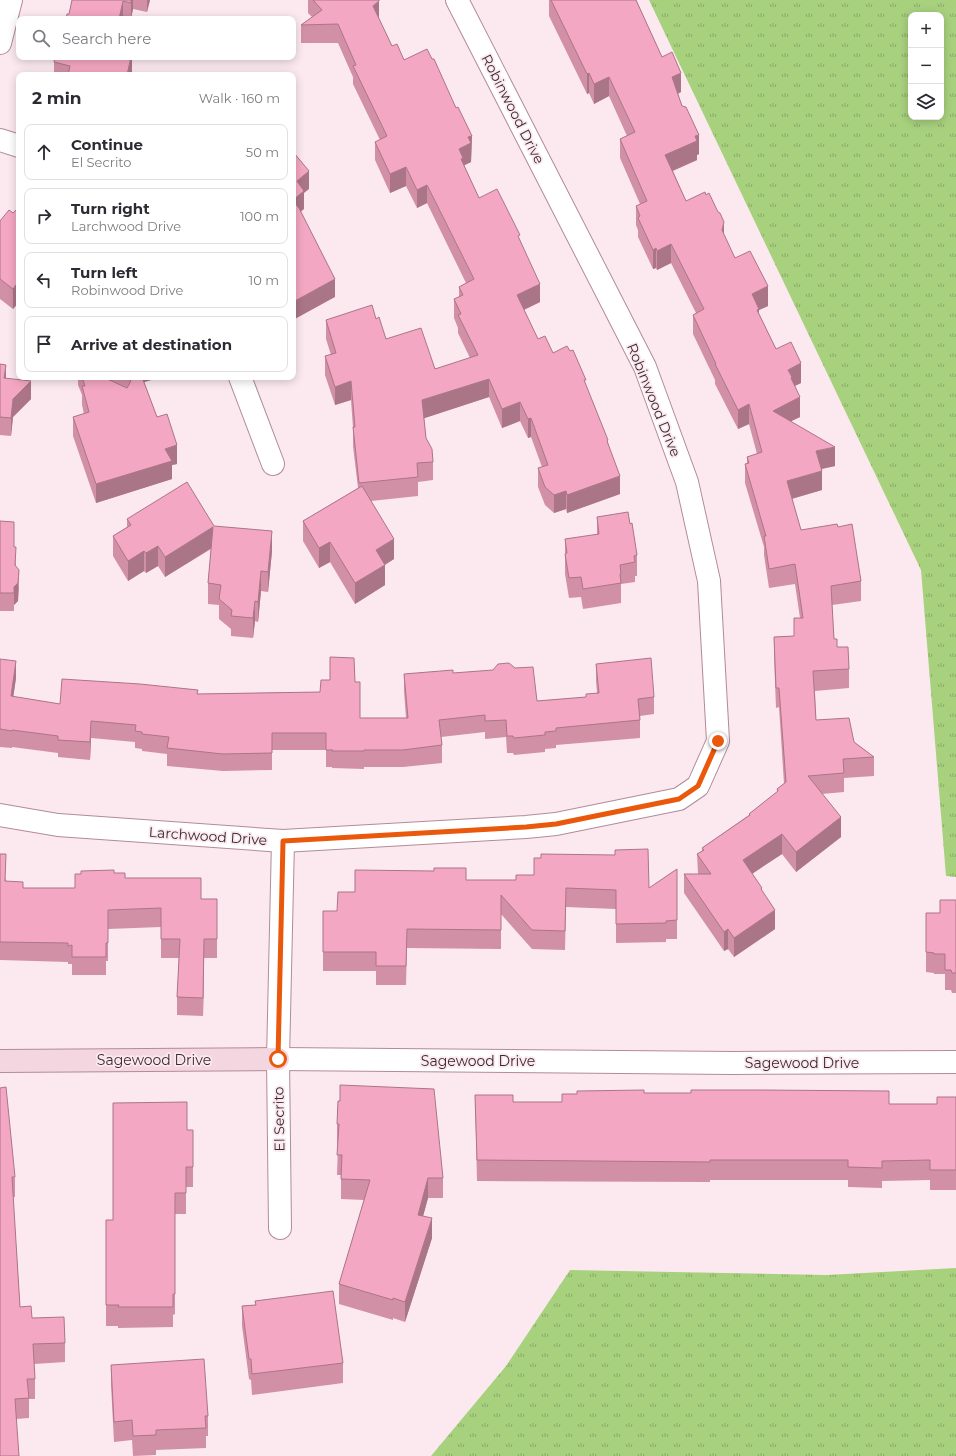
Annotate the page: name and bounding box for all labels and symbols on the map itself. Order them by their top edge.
street label: Robinwood Drive [478,51,548,167]
street label: Robinwood Drive [623,341,685,459]
route end [709,732,727,750]
street label: Larchwood Drive [148,823,268,849]
route start [269,1050,287,1068]
street label: Sagewood Drive [97,1051,211,1069]
street label: Sagewood Drive [421,1052,535,1070]
street label: Sagewood Drive [745,1054,859,1072]
street label: El Secrito [269,1086,289,1152]

